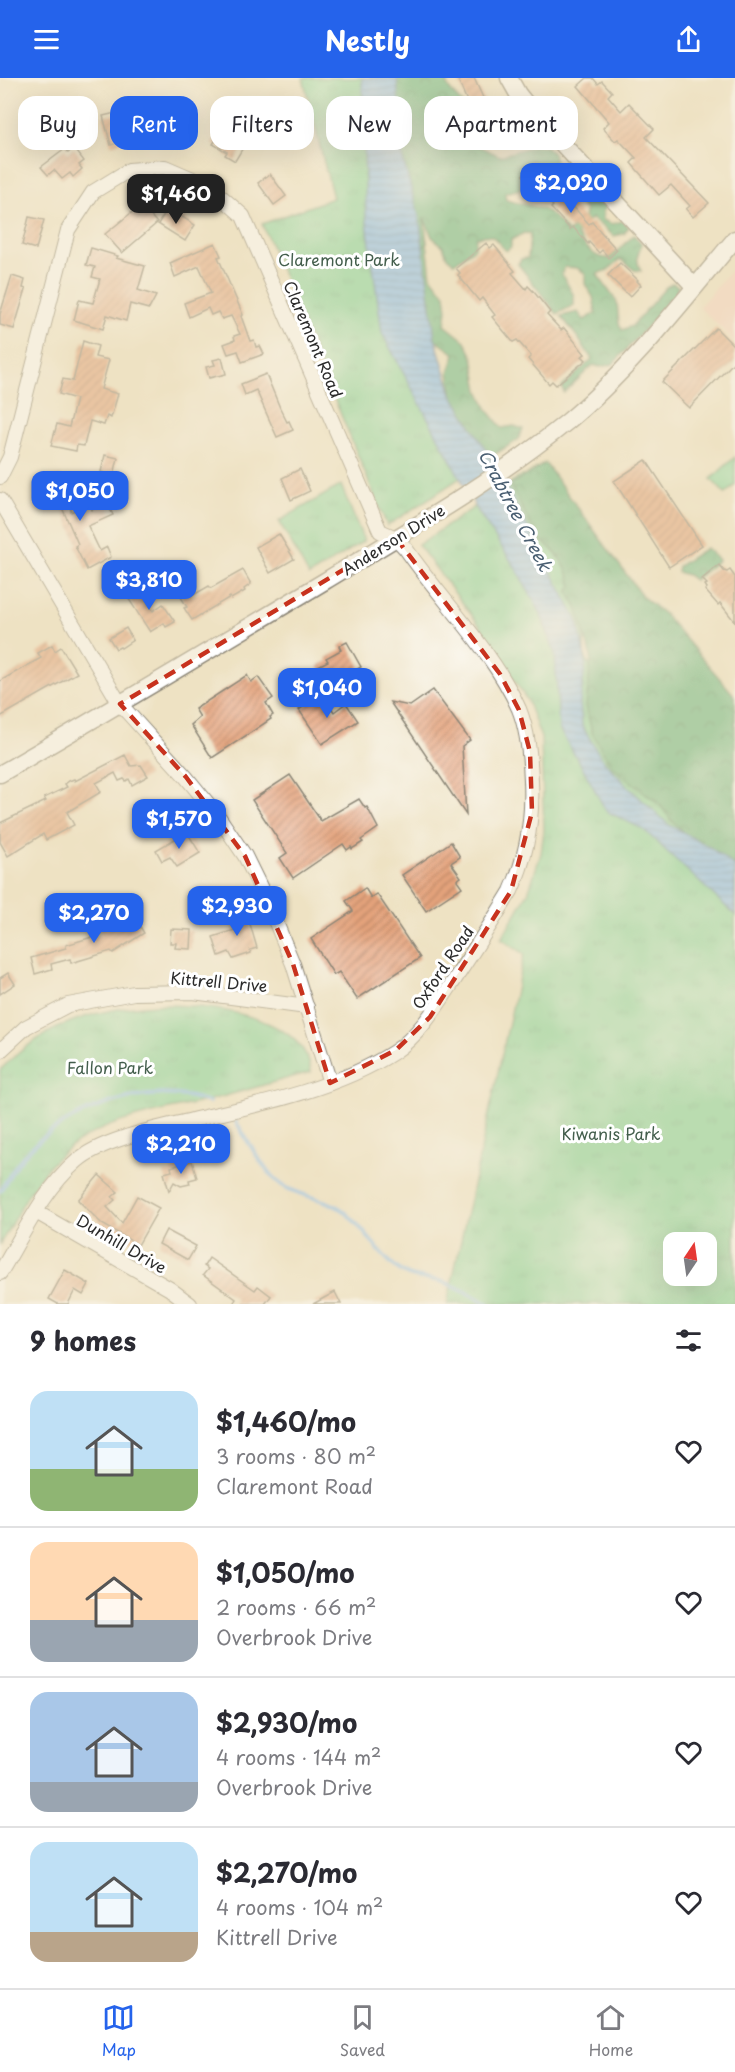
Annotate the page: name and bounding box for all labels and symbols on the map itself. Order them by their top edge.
pin: $2,020 [522,163,620,214]
pin: $1,460 [127,174,225,225]
park label: Claremont Park [278,247,400,271]
street label: Claremont Road [278,277,350,401]
water label: Crabtree Creek [472,444,560,577]
pin: $1,050 [31,471,129,522]
street label: Anderson Drive [337,498,449,580]
pin: $3,810 [100,560,198,611]
pin: $1,040 [278,668,376,719]
pin: $1,570 [130,799,228,850]
pin: $2,930 [188,886,286,937]
pin: $2,270 [45,893,143,944]
street label: Oxford Road [405,920,479,1014]
street label: Kittrell Drive [170,965,268,997]
park label: Fallon Park [67,1055,154,1079]
park label: Kiwanis Park [561,1121,661,1145]
pin: $2,210 [132,1124,230,1175]
street label: Dunhill Drive [73,1208,171,1278]
north arrow [663,1232,717,1286]

